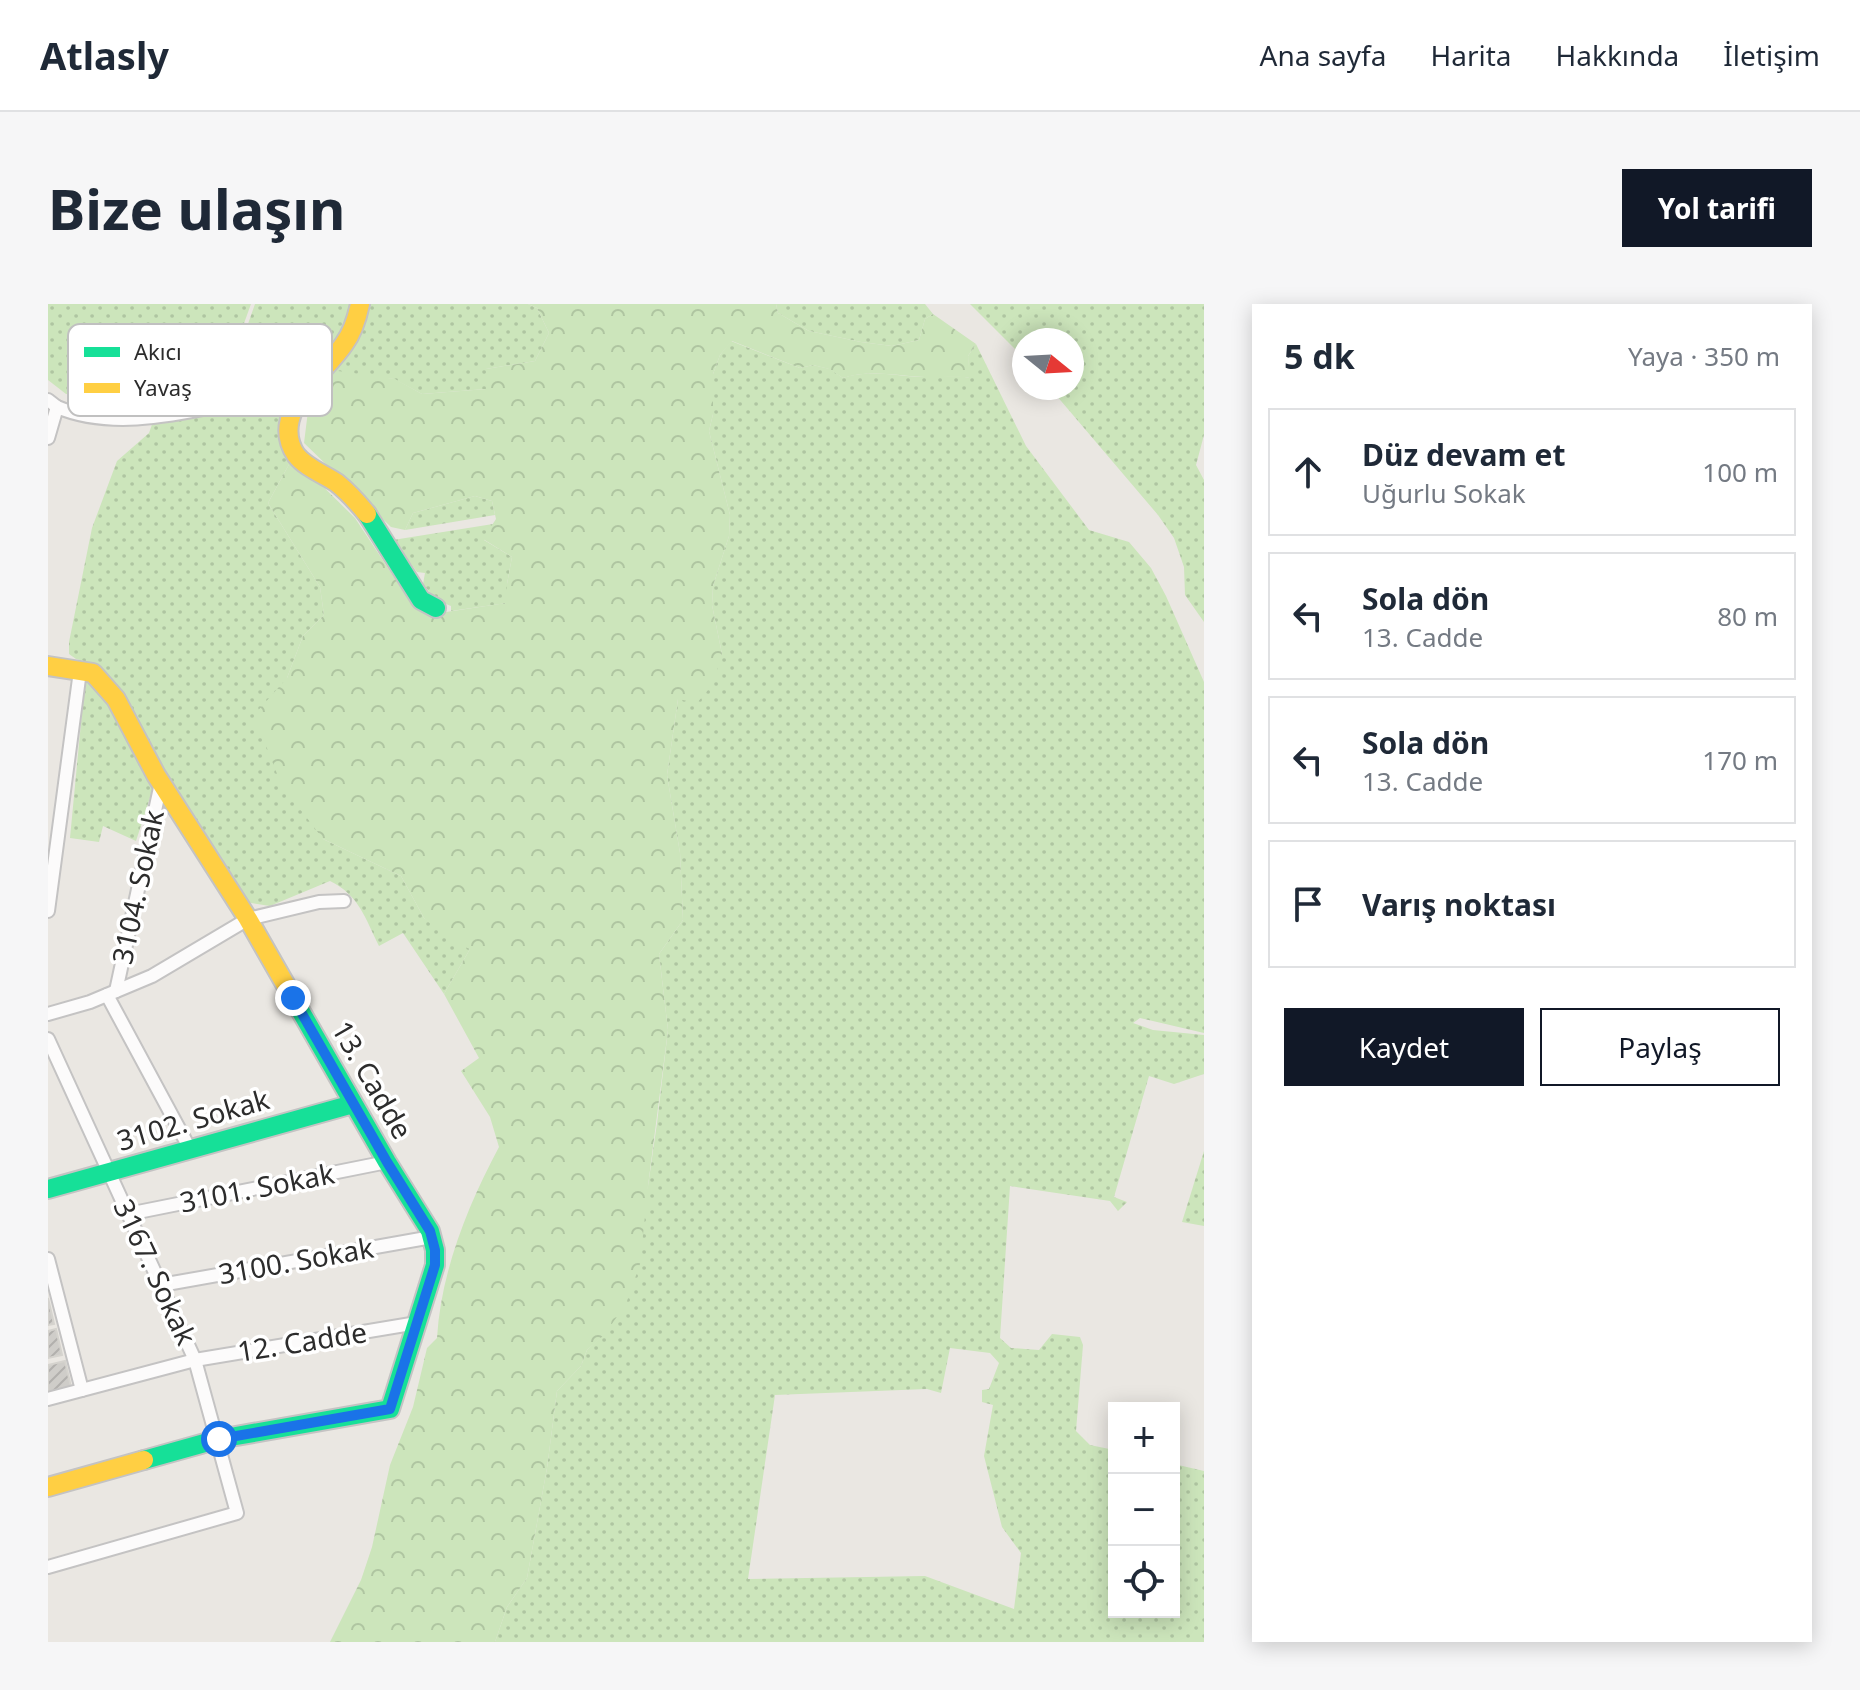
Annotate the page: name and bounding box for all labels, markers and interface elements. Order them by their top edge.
text: Atlasly [40,29,169,81]
text: Ana sayfa [1260,36,1386,74]
text: Harita [1430,36,1512,74]
text: Hakkında [1556,36,1679,74]
text: İletişim [1723,36,1820,74]
button: Yol tarifi [1622,169,1812,247]
text: Bize ulaşın [48,170,345,246]
legend [68,324,332,416]
north arrow [1012,328,1084,400]
text: 5 dk [1284,333,1355,379]
text: Akıcı [134,336,182,366]
text: Yaya · 350 m [1628,338,1780,374]
text: Yavaş [134,372,192,402]
text: Düz devam et [1362,434,1565,475]
icon: ahead [1286,450,1330,494]
text: 100 m [1702,454,1778,490]
text: Uğurlu Sokak [1362,475,1526,511]
text: Sola dön [1362,578,1489,619]
icon: left [1286,594,1330,638]
text: 80 m [1717,598,1778,634]
text: 13. Cadde [1362,619,1483,655]
text: Sola dön [1362,722,1489,763]
icon: left [1286,738,1330,782]
text: 170 m [1702,742,1778,778]
text: 13. Cadde [1362,763,1483,799]
street label: 3104. Sokak [102,806,172,967]
icon: arrive [1286,882,1330,926]
text: Varış noktası [1362,884,1556,925]
route end [275,980,311,1016]
button: Kaydet [1284,1008,1524,1086]
button: Paylaş [1540,1008,1780,1086]
street label: 13. Cadde [324,1014,422,1145]
street label: 3102. Sokak [112,1079,273,1159]
street label: 3101. Sokak [176,1153,337,1221]
street label: 3167. Sokak [106,1193,206,1351]
street label: 3100. Sokak [215,1228,376,1292]
street label: 12. Cadde [234,1312,369,1370]
map controls [1108,1402,1180,1618]
button: + [1108,1402,1180,1474]
route start [201,1421,237,1457]
button: − [1108,1474,1180,1546]
button: locate [1108,1546,1180,1618]

